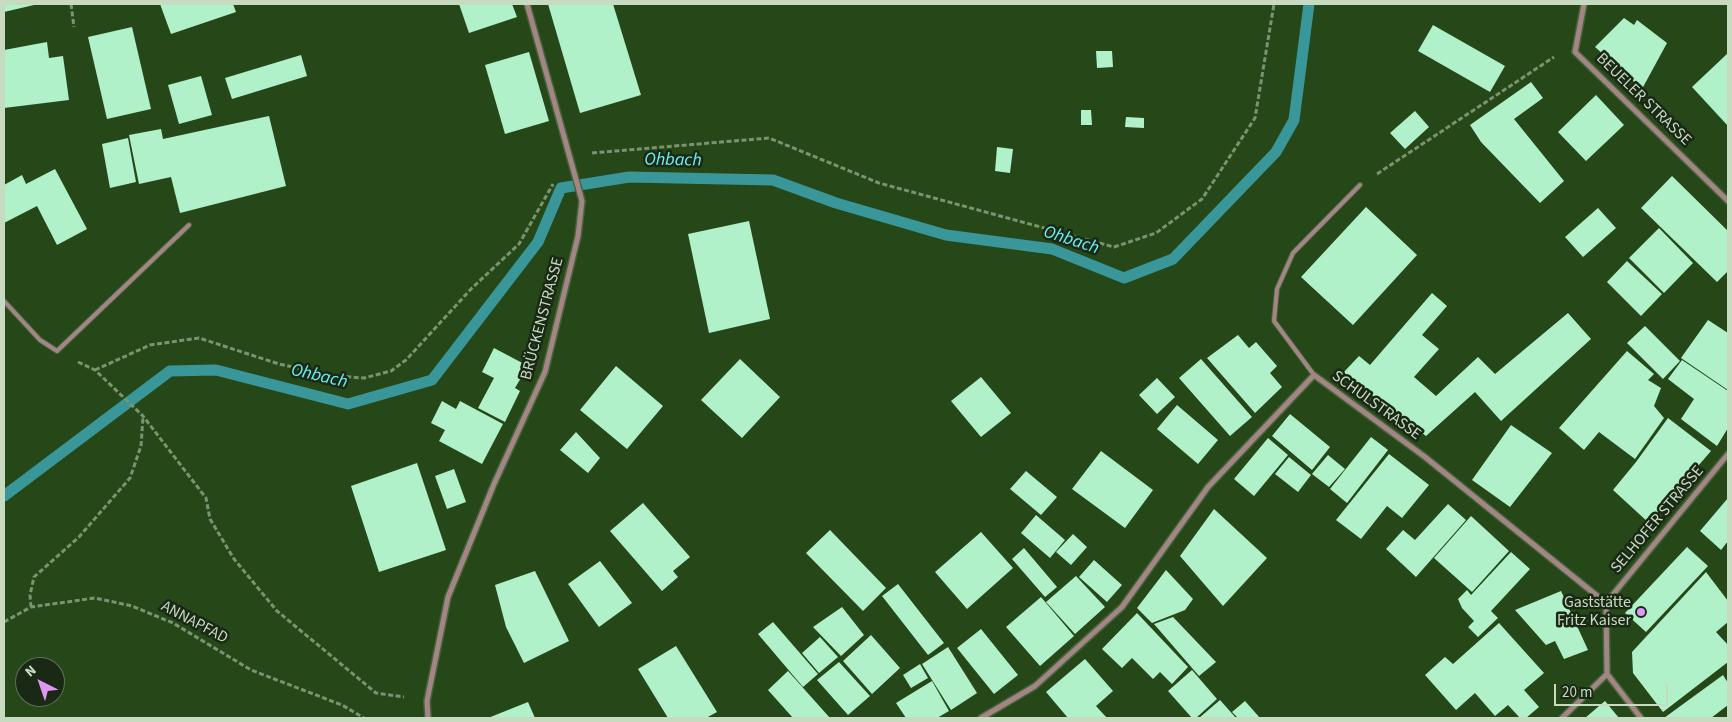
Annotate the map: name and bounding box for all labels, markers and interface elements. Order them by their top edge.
street label: BEUELER STRASSE [1591,50,1695,150]
water label: Ohbach [644,150,702,172]
water label: Ohbach [1040,222,1102,260]
street label: BRÜCKENSTRASSE [517,256,569,382]
water label: Ohbach [289,360,349,394]
street label: SCHULSTRASSE [1328,367,1424,445]
street label: SELHOFER STRASSE [1607,462,1709,578]
place label: Gaststätte Fritz Kaiser [1557,593,1631,631]
street label: ANNAPFAD [157,597,231,649]
marker: Gaststätte Fritz Kaiser [1635,606,1647,618]
north arrow [15,657,65,707]
text: N [21,661,41,682]
scale bar [1557,674,1671,706]
text: 20 m [1562,682,1592,703]

